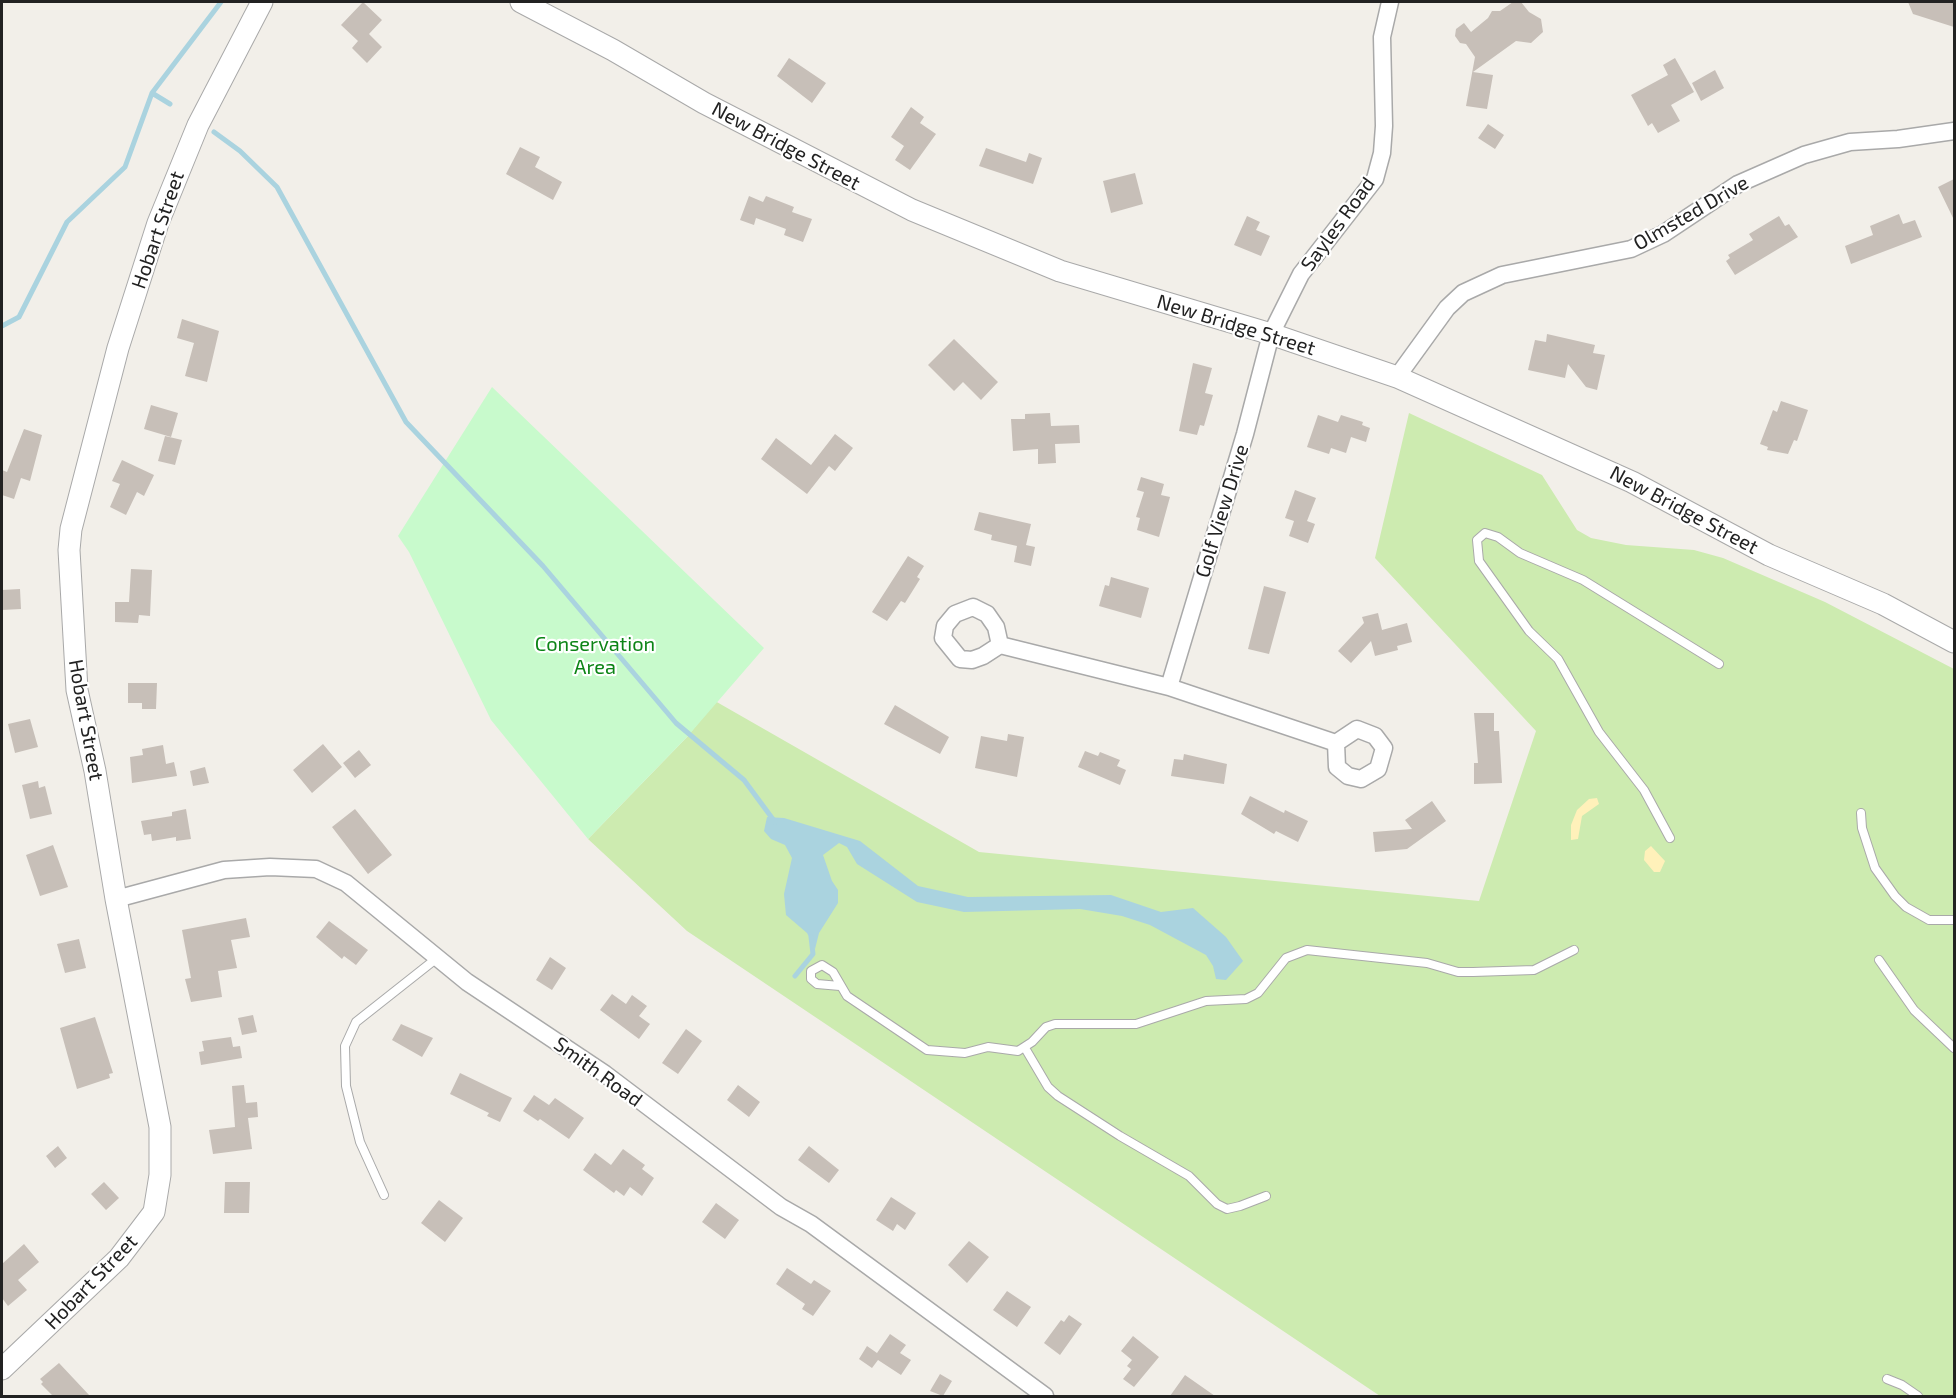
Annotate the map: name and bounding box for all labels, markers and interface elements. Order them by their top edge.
street label: New Bridge Street [708,97,864,195]
street label: Hobart Street [127,168,189,292]
street label: Olmsted Drive [1629,170,1753,256]
street label: Sayles Road [1296,172,1380,276]
street label: New Bridge Street [1154,289,1318,361]
street label: Golf View Drive [1190,441,1254,581]
street label: New Bridge Street [1606,461,1762,559]
park label: Conservation Area [535,632,655,679]
street label: Hobart Street [64,657,108,783]
street label: Smith Road [549,1032,647,1112]
street label: Hobart Street [40,1230,142,1334]

